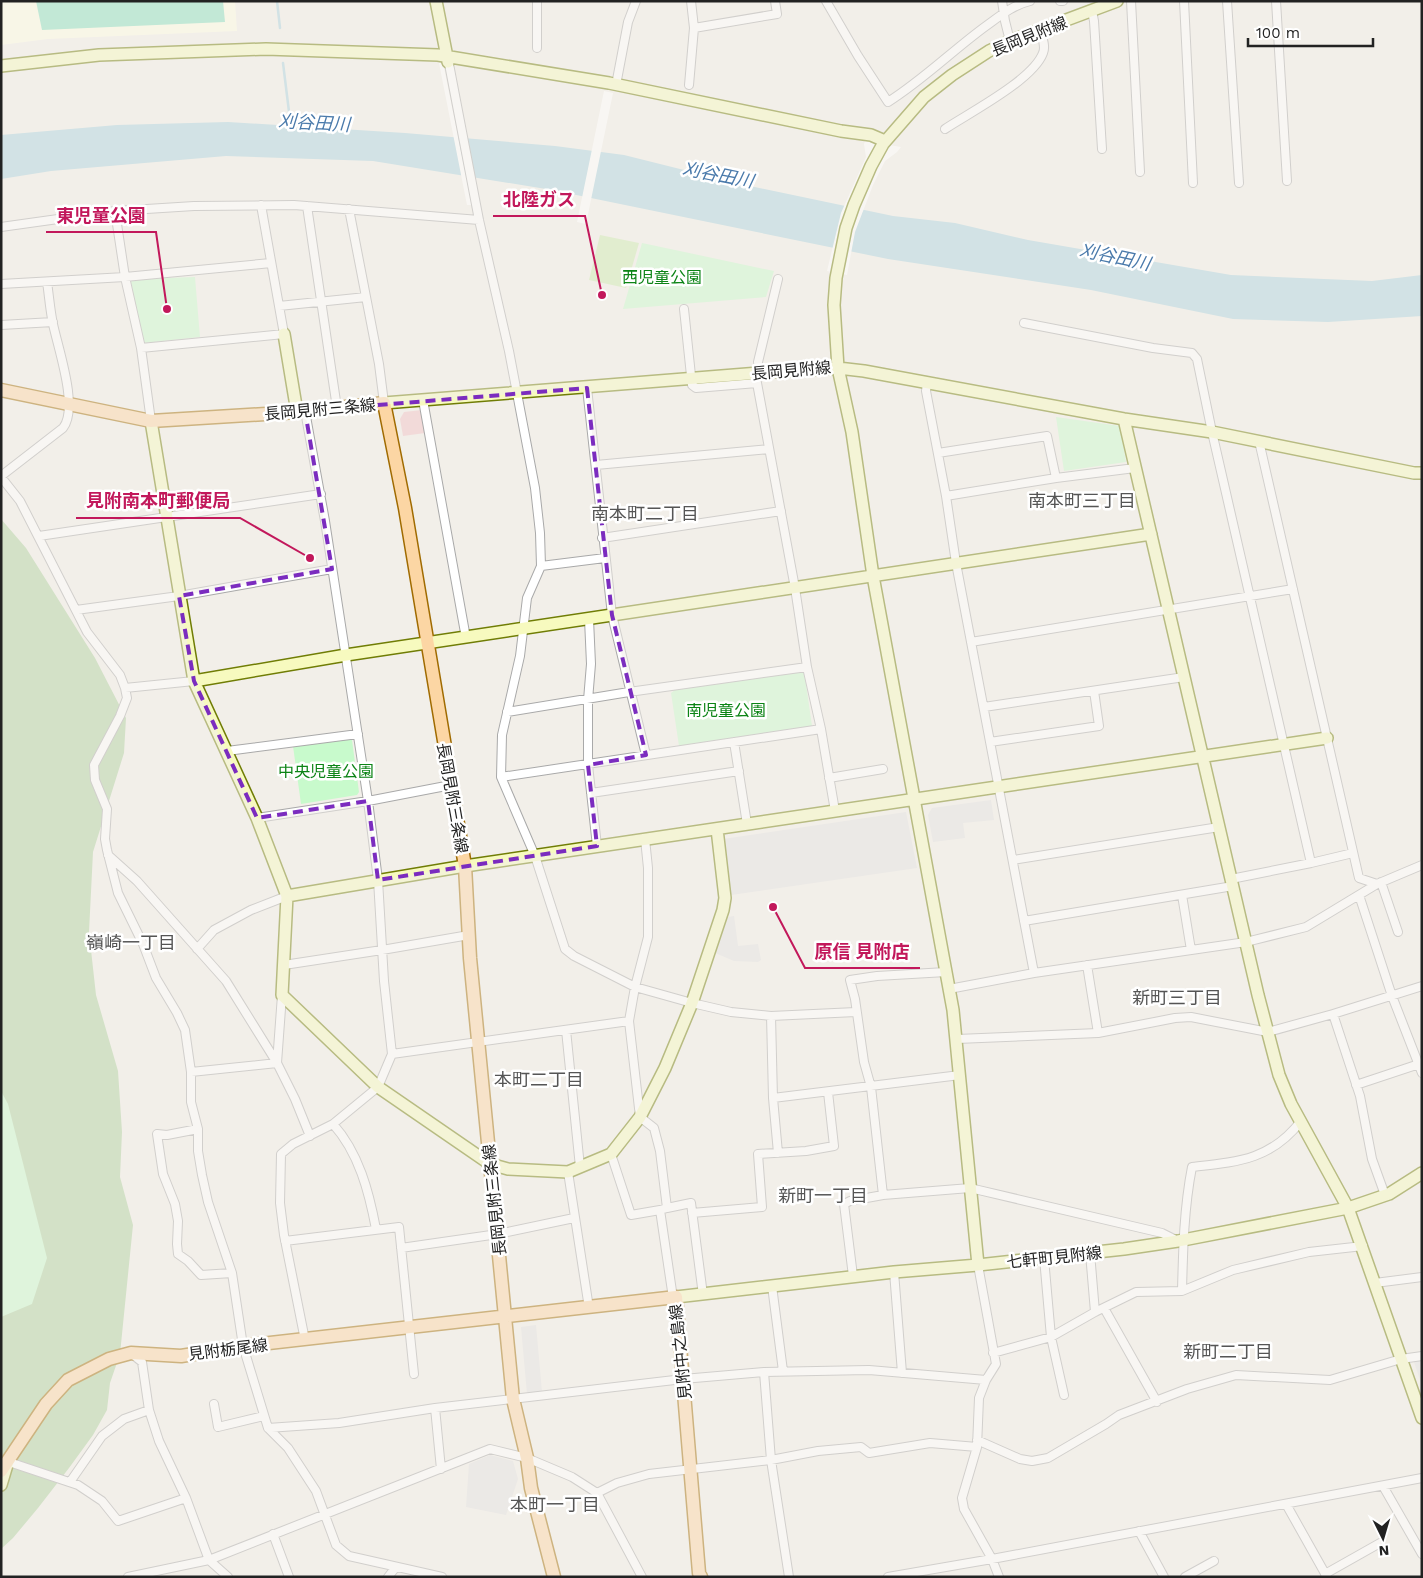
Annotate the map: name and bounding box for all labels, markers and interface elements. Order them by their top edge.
street label: 長岡見附線 [989,13,1070,60]
scale bar [1248,15,1373,47]
text: 100 m [1256,24,1300,42]
water label: 刈谷田川 [278,110,353,135]
water label: 刈谷田川 [681,157,757,192]
callout: 北陸ガス [493,183,585,216]
text: 北陸ガス [503,189,575,210]
callout: 東児童公園 [46,199,156,232]
text: 東児童公園 [56,205,146,226]
water label: 刈谷田川 [1078,239,1154,275]
park label: 西児童公園 [622,268,702,287]
street label: 長岡見附線 [750,358,832,383]
street label: 長岡見附三条線 [263,395,377,424]
callout: 見附南本町郵便局 [76,485,240,518]
text: 見附南本町郵便局 [86,490,230,511]
district label: 南本町三丁目 [1028,490,1136,511]
district label: 南本町二丁目 [591,503,699,524]
park label: 南児童公園 [686,701,766,720]
street label: 長岡見附三条線 [433,741,472,855]
park label: 中央児童公園 [278,762,374,781]
district label: 嶺崎一丁目 [86,932,176,953]
callout: 原信 見附店 [805,935,920,968]
text: 原信 見附店 [814,941,910,962]
district label: 新町三丁目 [1132,987,1222,1008]
district label: 本町二丁目 [494,1069,584,1090]
street label: 長岡見附三条線 [479,1143,510,1257]
district label: 新町一丁目 [778,1185,868,1206]
street label: 七軒町見附線 [1005,1243,1103,1272]
street label: 見附中之島線 [666,1303,695,1401]
street label: 見附栃尾線 [187,1335,269,1364]
district label: 新町二丁目 [1183,1341,1273,1362]
district label: 本町一丁目 [510,1494,600,1515]
north arrow [1358,1513,1408,1563]
text: N [1378,1543,1390,1559]

